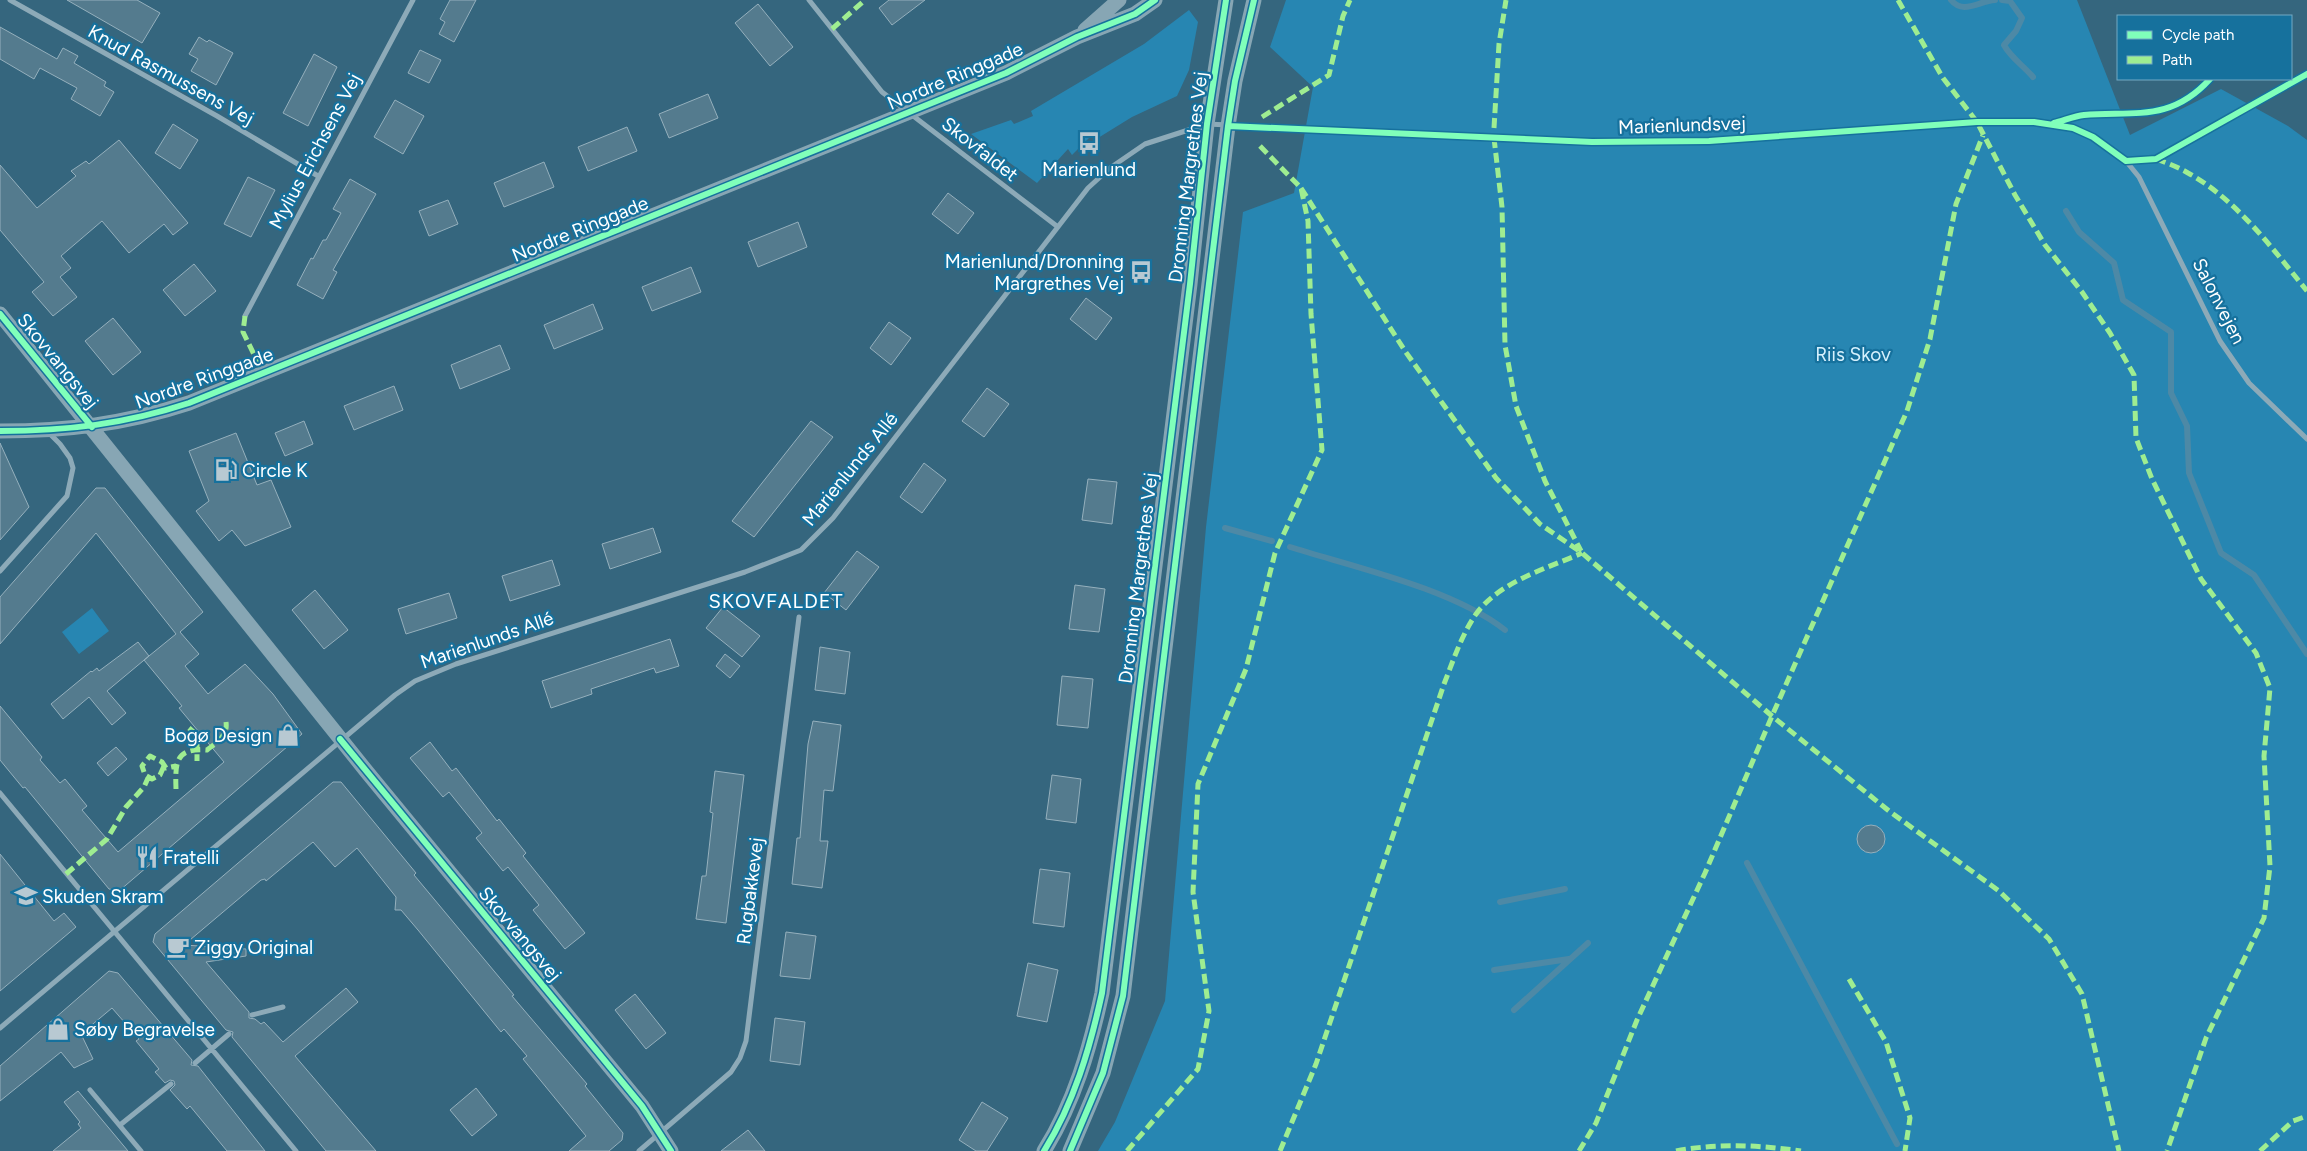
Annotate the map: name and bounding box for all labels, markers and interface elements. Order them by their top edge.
legend [2117,15,2292,80]
street label: Knud Rasmussens Vej [84,20,258,130]
text: Cycle path [2162,26,2234,44]
street label: Nordre Ringgade [884,37,1026,115]
text: Path [2162,51,2192,69]
street label: Mylius Erichsens Vej [264,69,366,233]
street label: Dronning Margrethes Vej [1164,70,1212,284]
street label: Marienlundsvej [1618,111,1746,139]
street label: Skovfaldet [937,112,1023,186]
bus stop icon: Marienlund [1076,130,1102,156]
place label: Marienlund [1042,158,1136,181]
street label: Nordre Ringgade [508,191,652,267]
place label: Marienlund/Dronning Margrethes Vej [945,250,1124,295]
street label: Salonvejen [2188,254,2250,348]
bus stop icon: Marienlund/Dronning Margrethes Vej [1128,259,1154,285]
street label: Skovvangsvej [12,309,104,413]
street label: Nordre Ringgade [132,342,276,414]
park label: Riis Skov [1815,343,1891,366]
street label: Marienlunds Allé [797,408,903,530]
fuel station icon: Circle K [213,457,239,483]
place label: Circle K [242,459,308,482]
street label: Dronning Margrethes Vej [1114,471,1162,685]
district label: SKOVFALDET [708,589,844,613]
street label: Marienlunds Allé [417,606,557,674]
shop icon: Bogø Design [275,722,301,748]
place label: Bogø Design [164,724,272,747]
street label: Rugbakkevej [732,836,768,946]
restaurant icon: Fratelli [134,844,160,870]
place label: Fratelli [163,846,220,869]
street label: Skovvangsvej [474,882,566,986]
school or university icon: Skuden Skram [13,883,39,909]
place label: Skuden Skram [42,885,163,908]
cafe icon: Ziggy Original [165,934,191,960]
place label: Ziggy Original [194,936,313,959]
shop icon: Søby Begravelse [45,1016,71,1042]
place label: Søby Begravelse [74,1018,215,1041]

